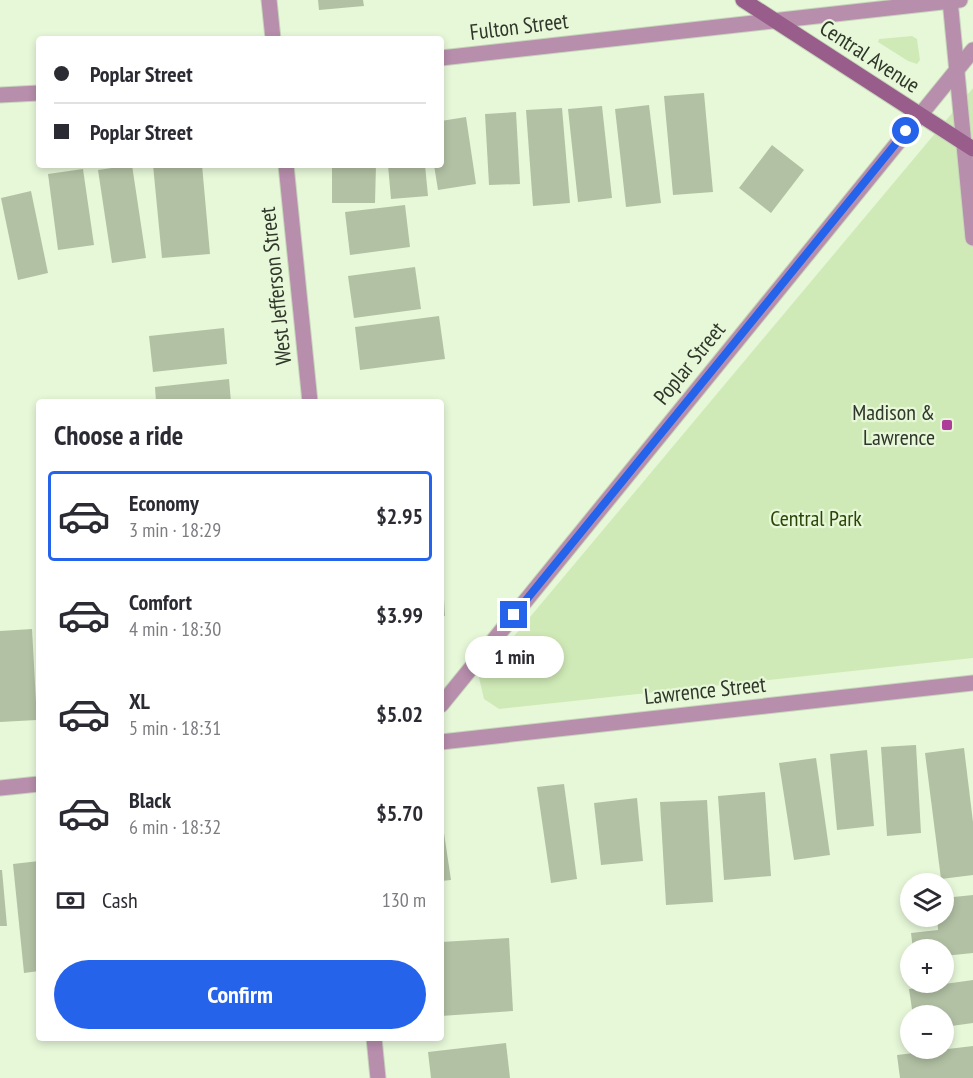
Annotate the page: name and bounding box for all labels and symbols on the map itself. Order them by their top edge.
street label: Fulton Street [468,6,570,46]
street label: Central Avenue [815,13,925,99]
route start [892,117,919,144]
street label: West Jefferson Street [253,206,297,366]
street label: Poplar Street [647,316,731,410]
place label: Madison & Lawrence [852,398,935,451]
marker: Madison & Lawrence [940,418,954,432]
park label: Central Park [770,504,862,532]
route end [500,601,527,628]
callout: 1 min [464,636,564,678]
street label: Lawrence Street [643,670,767,710]

